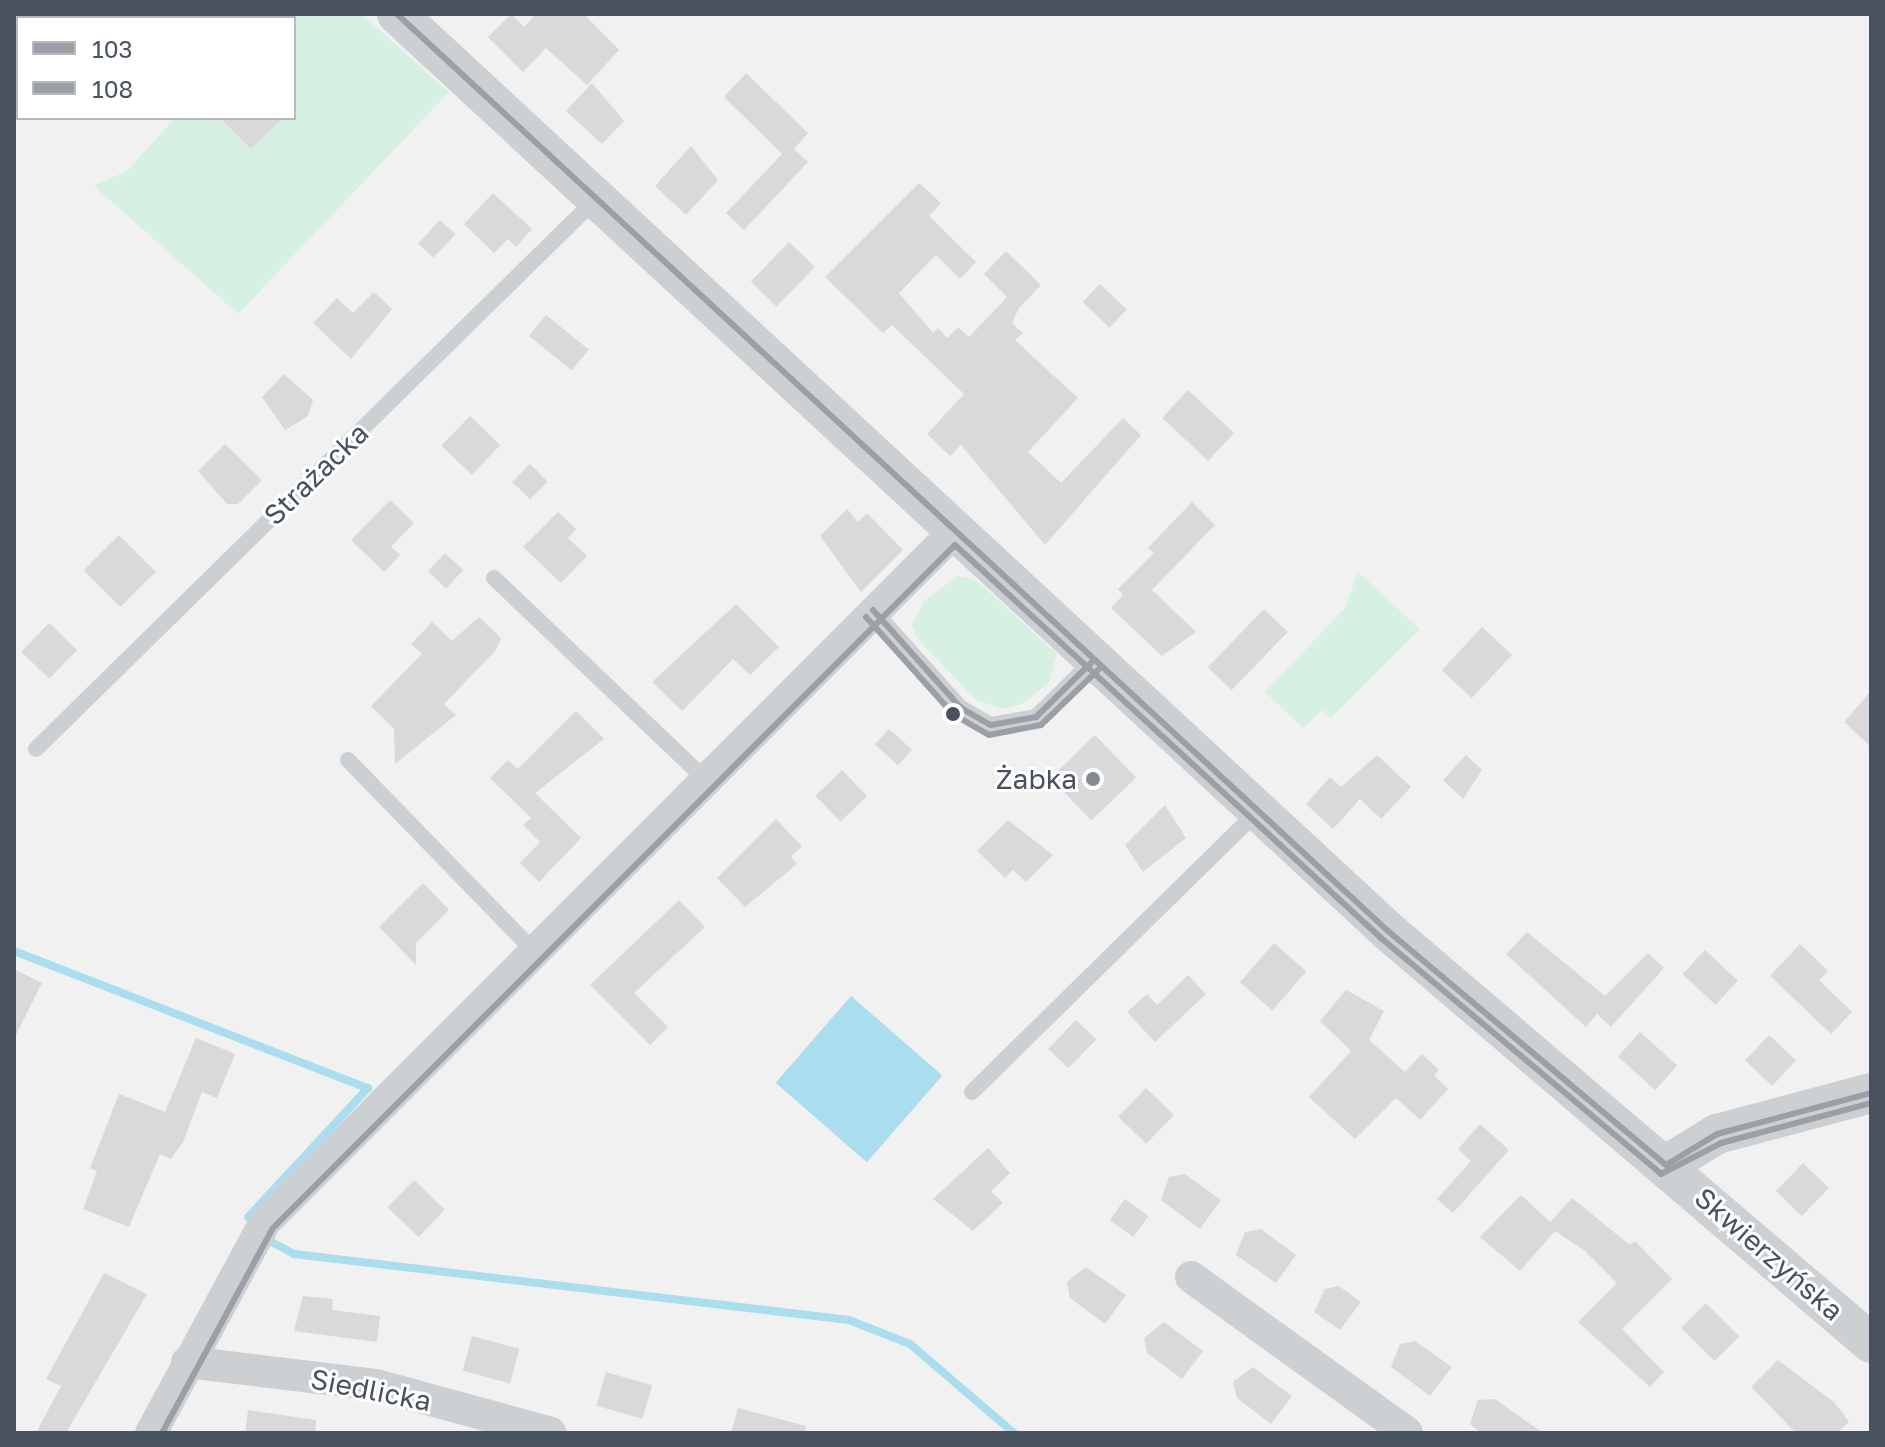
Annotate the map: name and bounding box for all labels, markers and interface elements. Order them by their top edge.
legend [16,16,296,120]
text: 103 [92,34,133,63]
text: 108 [92,74,133,103]
street label: Strażacka [257,416,375,532]
unlabelled marker [945,706,961,722]
place label: Żabka [996,762,1077,796]
marker: Żabka [1084,770,1102,788]
street label: Skwierzyńska [1688,1181,1850,1327]
street label: Siedlicka [308,1362,434,1418]

